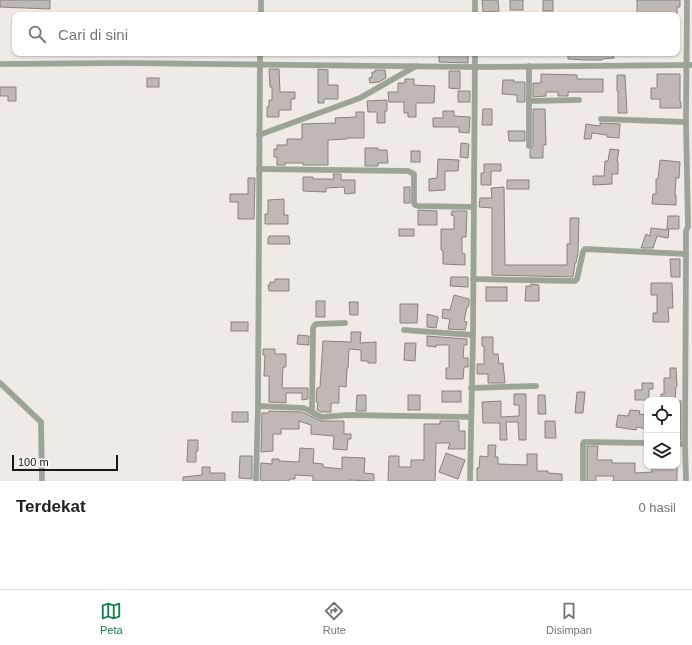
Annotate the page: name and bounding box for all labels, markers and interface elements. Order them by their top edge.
search box [12,12,680,56]
icon: search [26,23,48,45]
text: Cari di sini [58,26,128,43]
map controls [644,397,680,469]
button: locate [644,397,680,433]
button: layers [644,433,680,469]
scale bar [12,453,118,472]
text: 100 m [18,456,49,468]
text: Terdekat [16,497,86,516]
text: 0 hasil [638,500,676,515]
tab: Peta [100,600,123,636]
tab: Rute [323,600,346,636]
tab: Disimpan [546,600,592,636]

